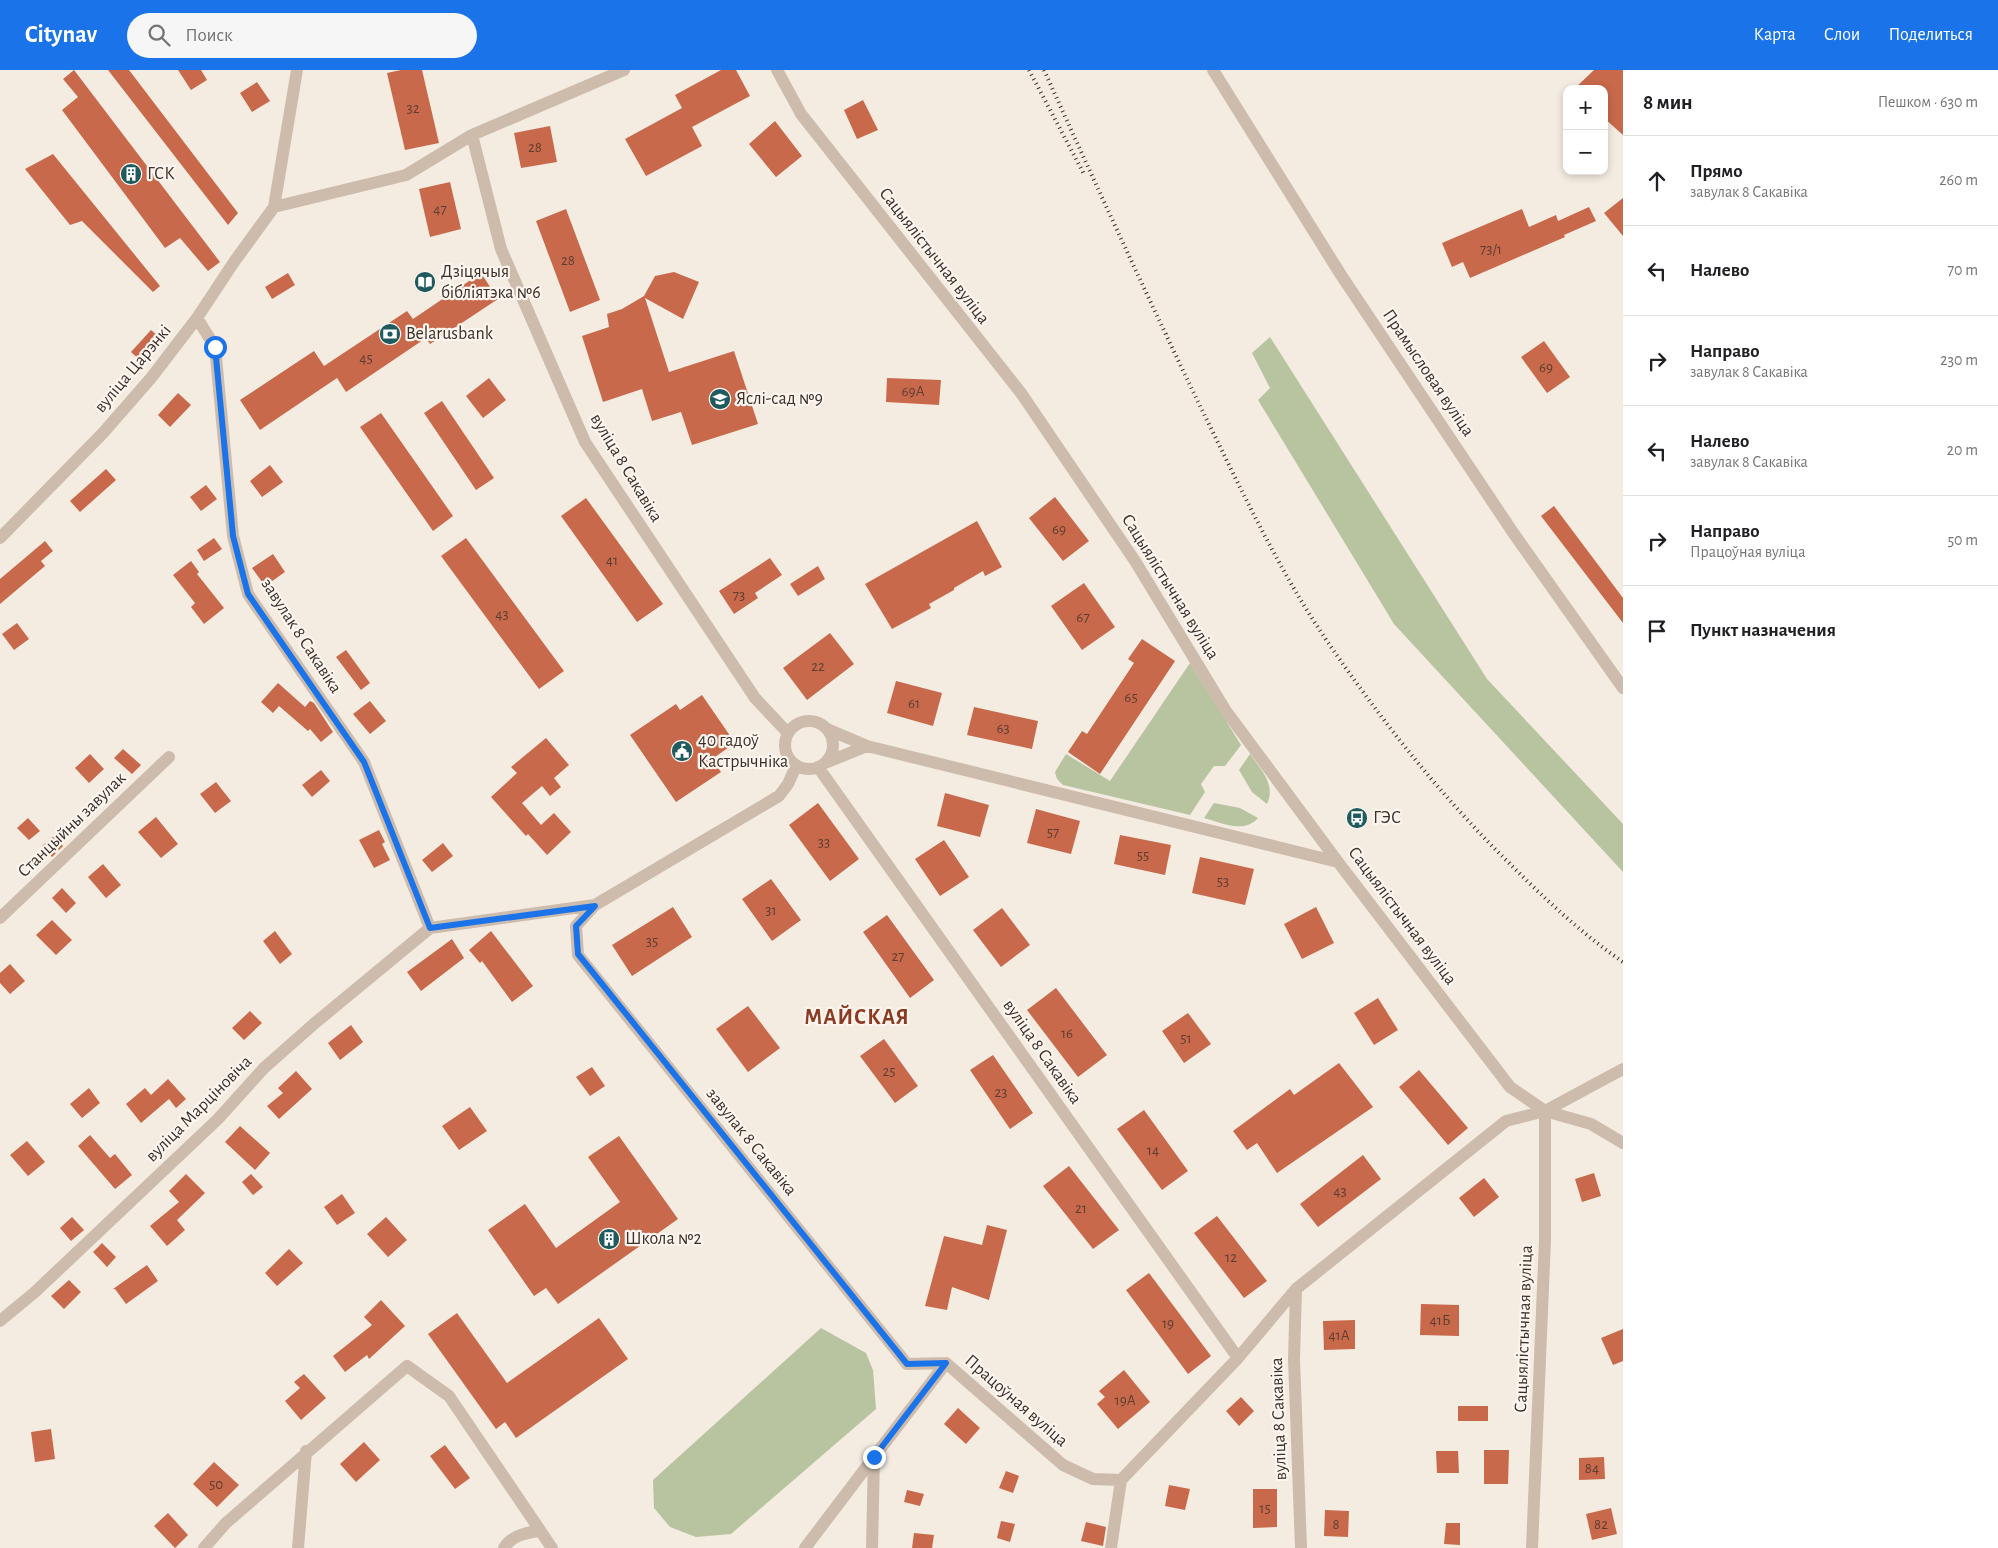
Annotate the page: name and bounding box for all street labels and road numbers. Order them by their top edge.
street label: Сацыялістычная вуліца [875,184,993,328]
street label: Прамысловая вуліца [1379,306,1477,440]
street label: вуліца Царэнкі [91,322,175,416]
street label: вуліца 8 Сакавіка [587,411,665,525]
street label: Сацыялістычная вуліца [1118,511,1222,663]
street label: завулак 8 Сакавіка [257,575,345,697]
street label: Станцыйны завулак [14,768,130,881]
street label: Сацыялістычная вуліца [1344,844,1460,988]
street label: вуліца 8 Сакавіка [999,996,1085,1108]
street label: вуліца Марціновіча [143,1053,255,1165]
street label: завулак 8 Сакавіка [702,1085,800,1199]
street label: Сацыялістычная вуліца [1512,1245,1536,1413]
street label: Працоўная вуліца [961,1352,1071,1450]
street label: вуліца 8 Сакавіка [1268,1357,1290,1481]

